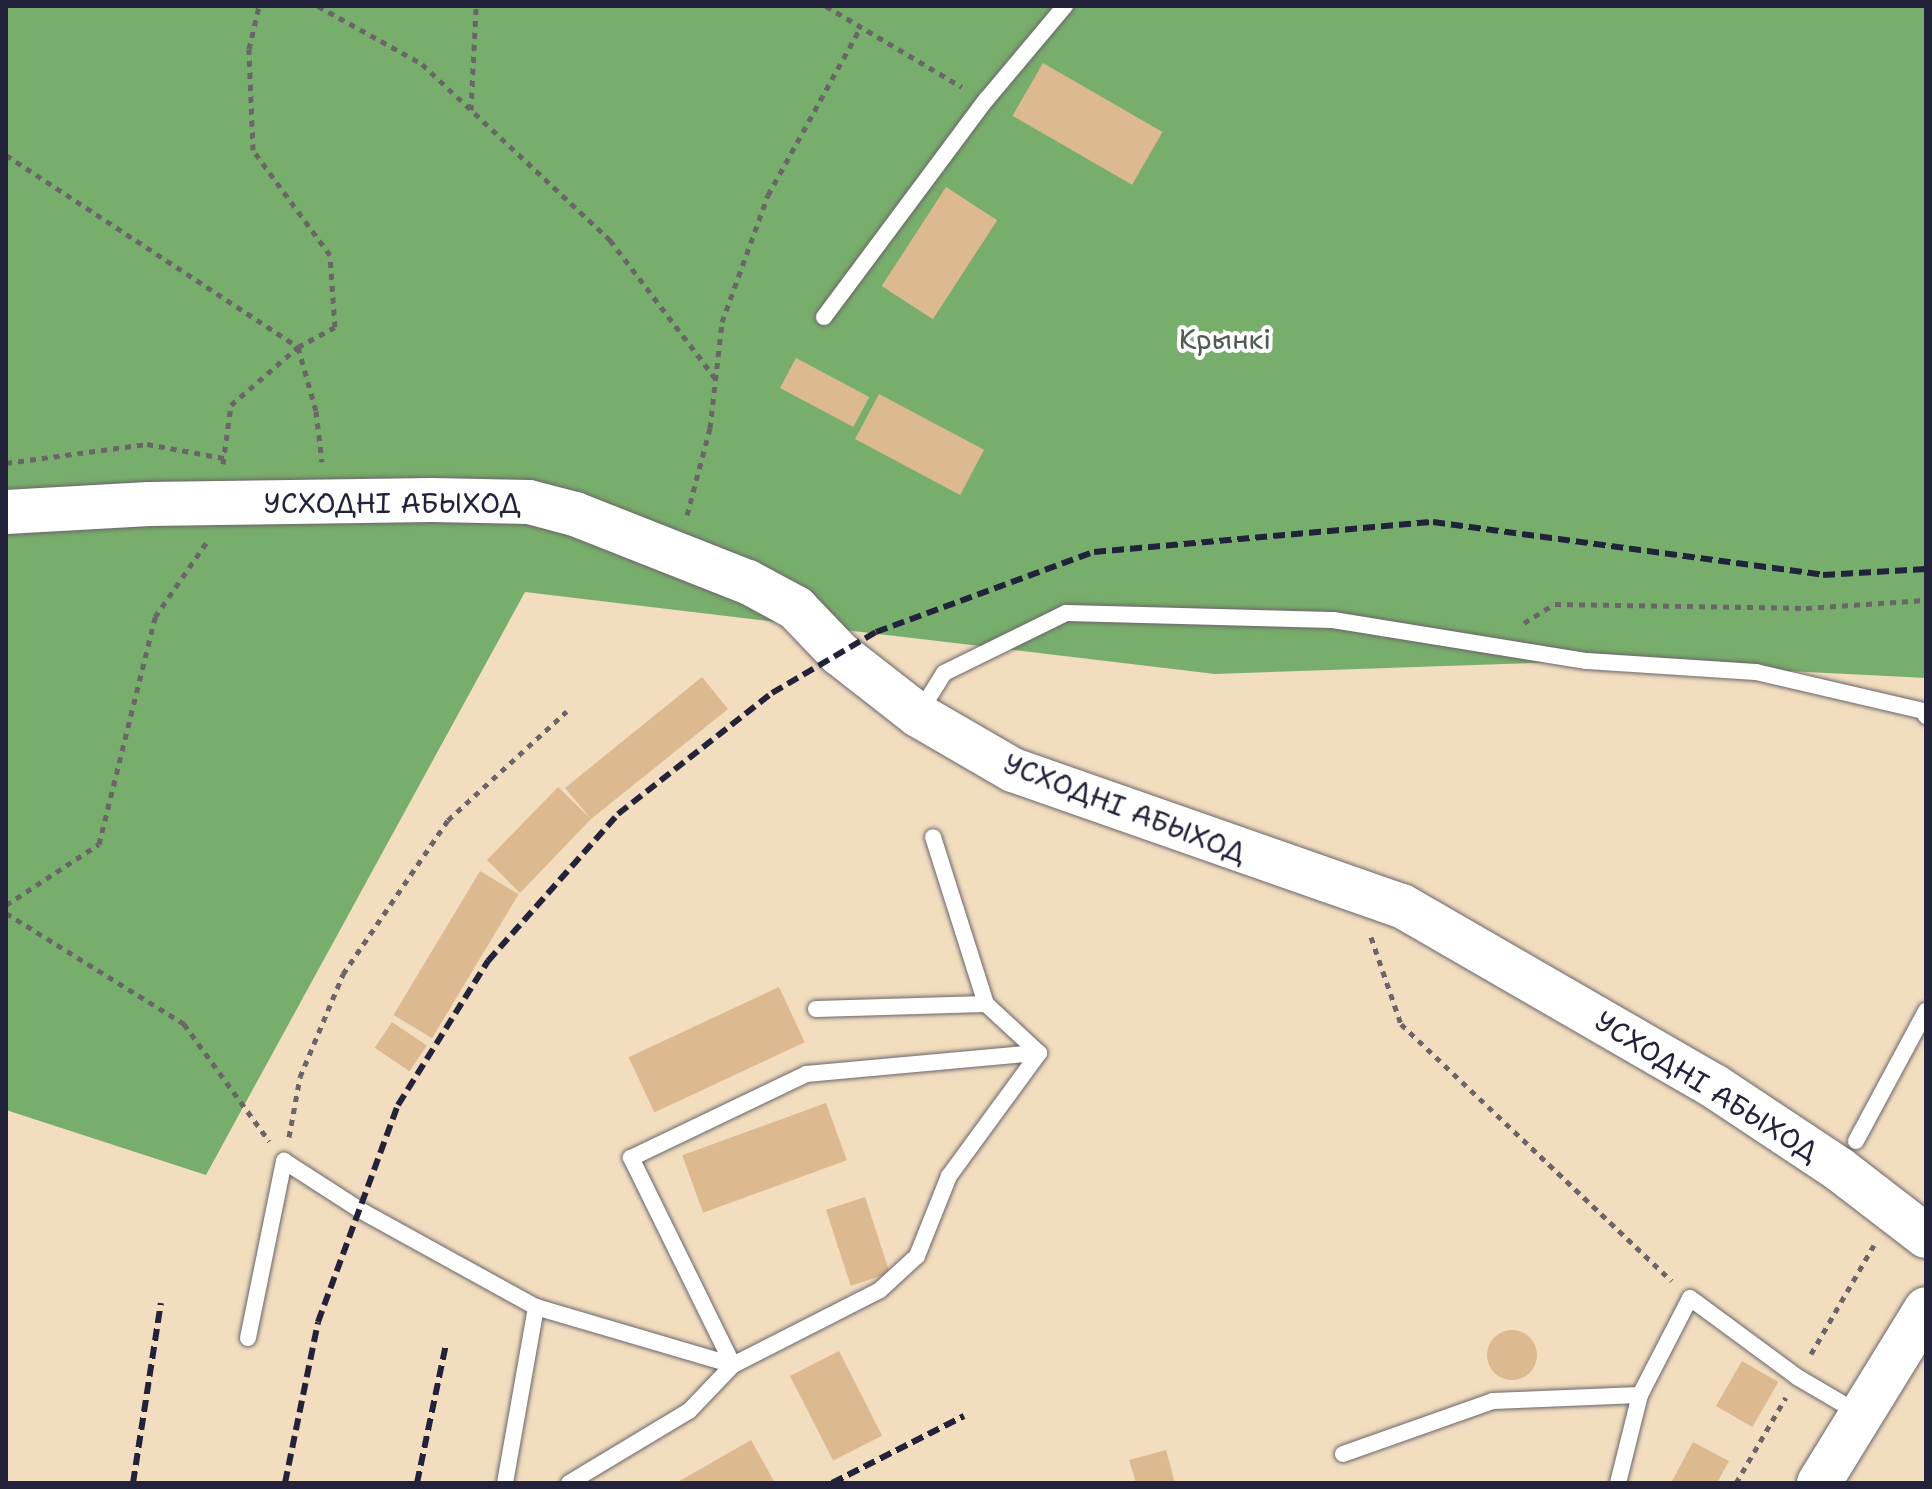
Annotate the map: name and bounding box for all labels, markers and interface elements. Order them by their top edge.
park label: Крынкі [1179,322,1271,356]
street label: УСХОДНІ АБЫХОД [264,486,520,520]
street label: УСХОДНІ АБЫХОД [999,746,1251,870]
street label: УСХОДНІ АБЫХОД [1589,1004,1825,1168]

